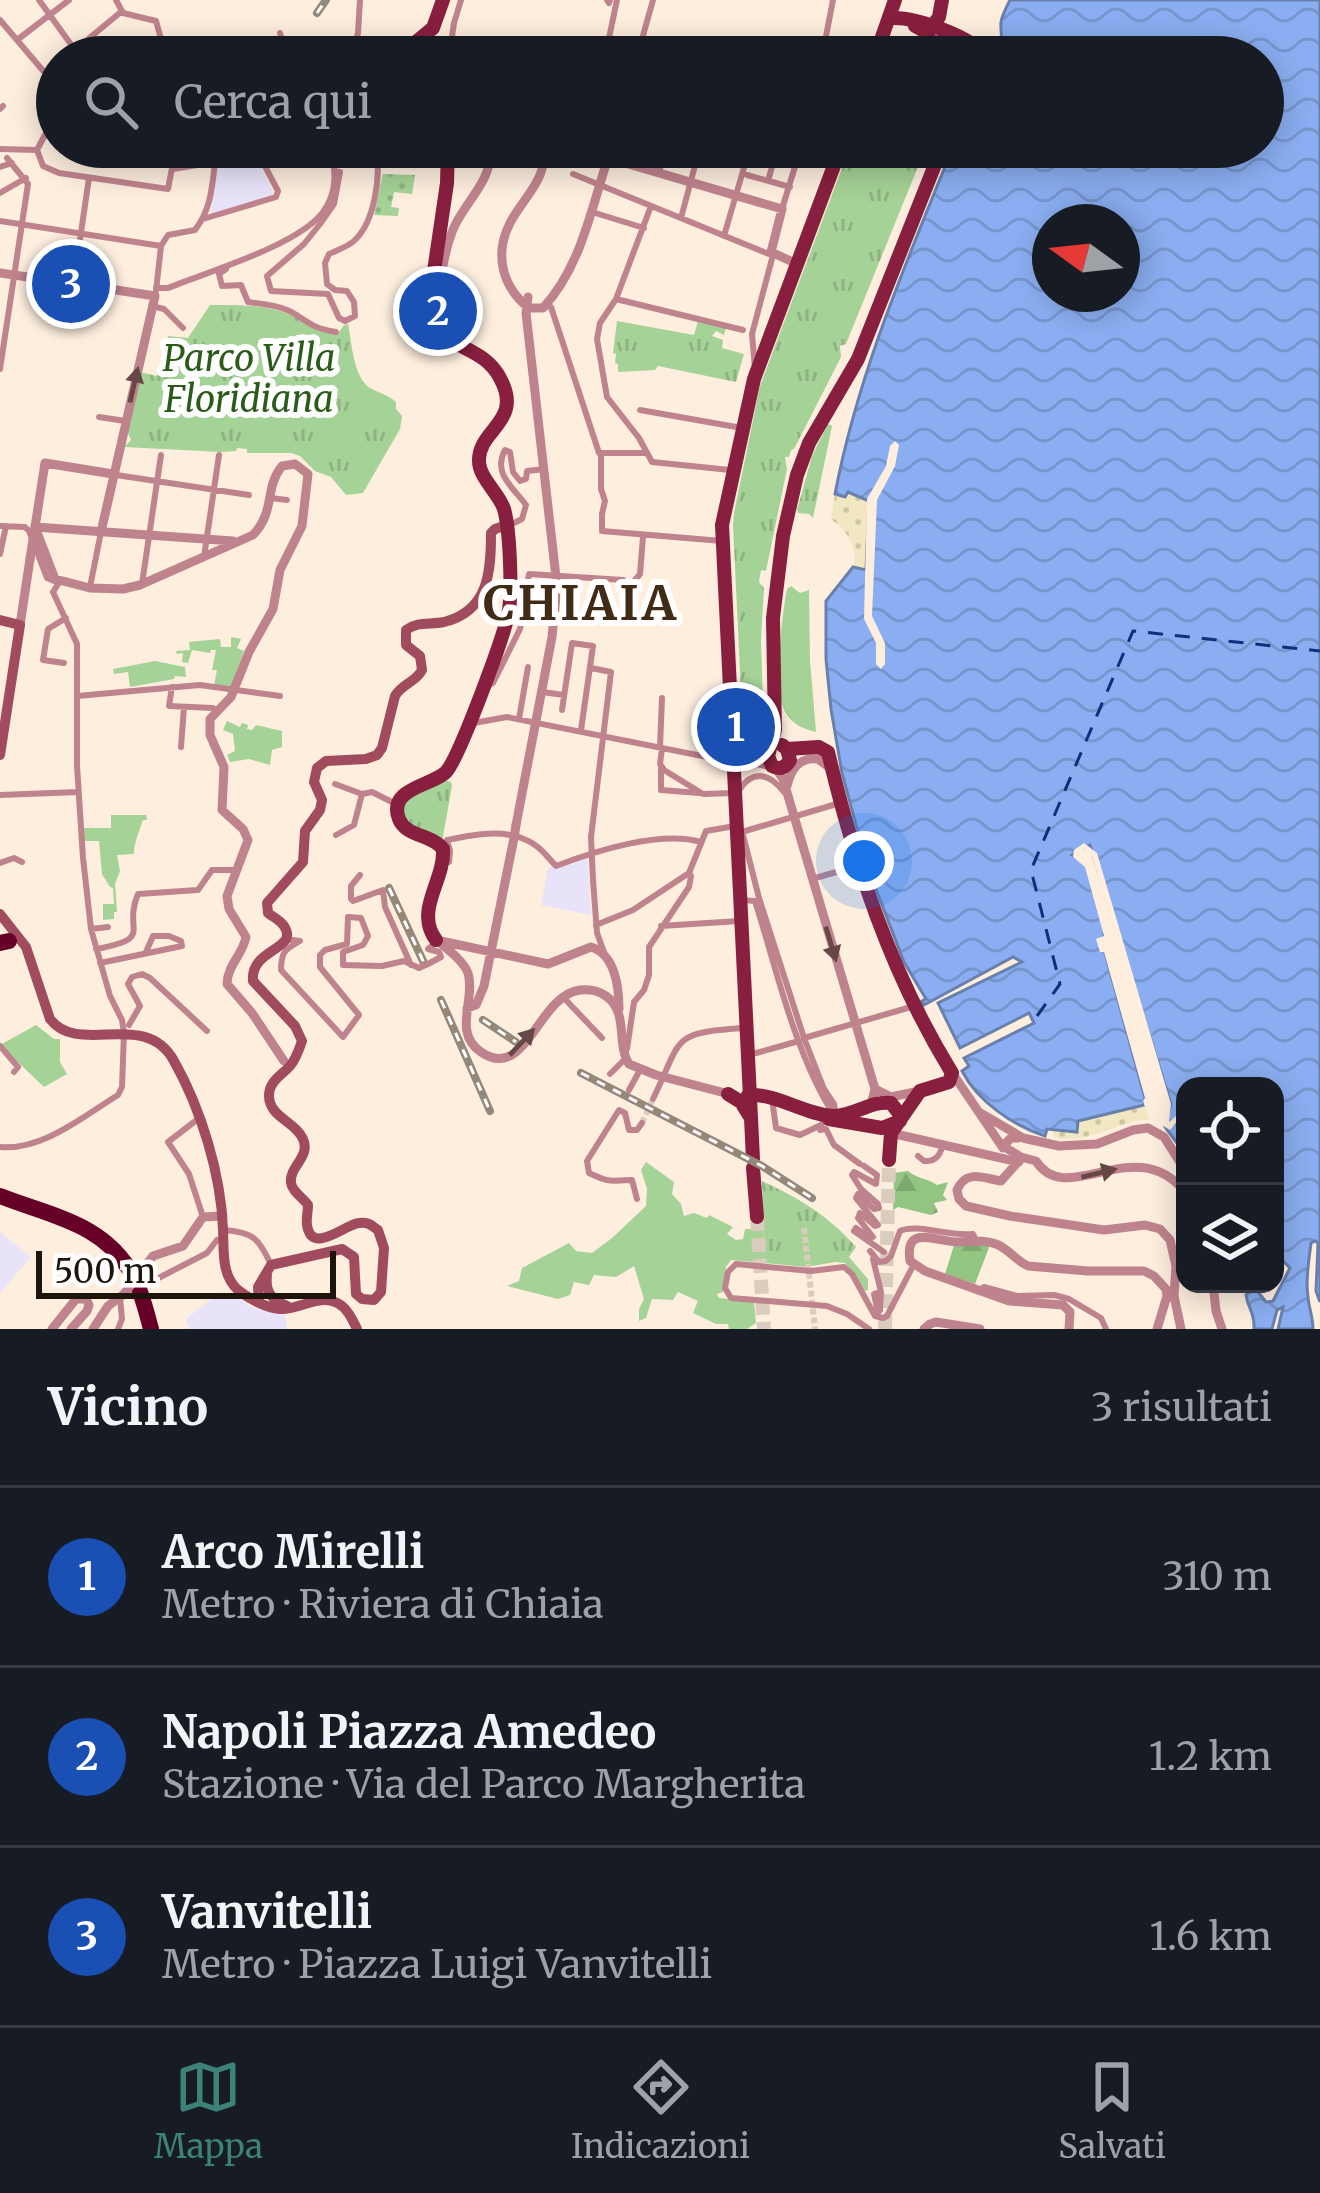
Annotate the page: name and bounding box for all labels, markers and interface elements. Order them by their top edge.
search box [36,36,1284,168]
icon: search [78,69,144,135]
text: Cerca qui [174,74,372,130]
north arrow [1032,204,1140,312]
pin: 3 [32,239,110,329]
pin: 2 [399,266,477,356]
park label: Parco Villa Floridiana [163,336,335,422]
one-way arrow [125,367,144,404]
district label: CHIAIA [483,573,679,633]
pin: 1 [697,682,775,772]
your location [834,831,894,891]
one-way arrow [823,926,841,963]
one-way arrow [508,1028,536,1057]
map controls [1176,1077,1284,1293]
button: locate [1176,1077,1284,1185]
one-way arrow [1081,1163,1118,1182]
button: layers [1176,1185,1284,1293]
scale bar [36,1245,336,1298]
text: 500 m [54,1251,156,1292]
text: Vicino [48,1375,208,1439]
text: 3 risultati [1091,1383,1272,1432]
text: Arco Mirelli [162,1524,424,1580]
text: 1 [78,1552,96,1601]
text: 310 m [1162,1552,1272,1601]
text: Metro · Riviera di Chiaia [162,1580,604,1629]
text: Napoli Piazza Amedeo [162,1704,656,1760]
text: 2 [76,1732,98,1781]
text: 1.2 km [1149,1732,1272,1781]
text: Stazione · Via del Parco Margherita [162,1760,805,1809]
text: Vanvitelli [162,1884,372,1940]
text: 3 [76,1912,98,1961]
text: 1.6 km [1149,1912,1272,1961]
text: Metro · Piazza Luigi Vanvitelli [162,1940,712,1989]
tab: Mappa [154,2054,263,2167]
tab: Indicazioni [571,2054,750,2167]
tab: Salvati [1058,2054,1166,2167]

